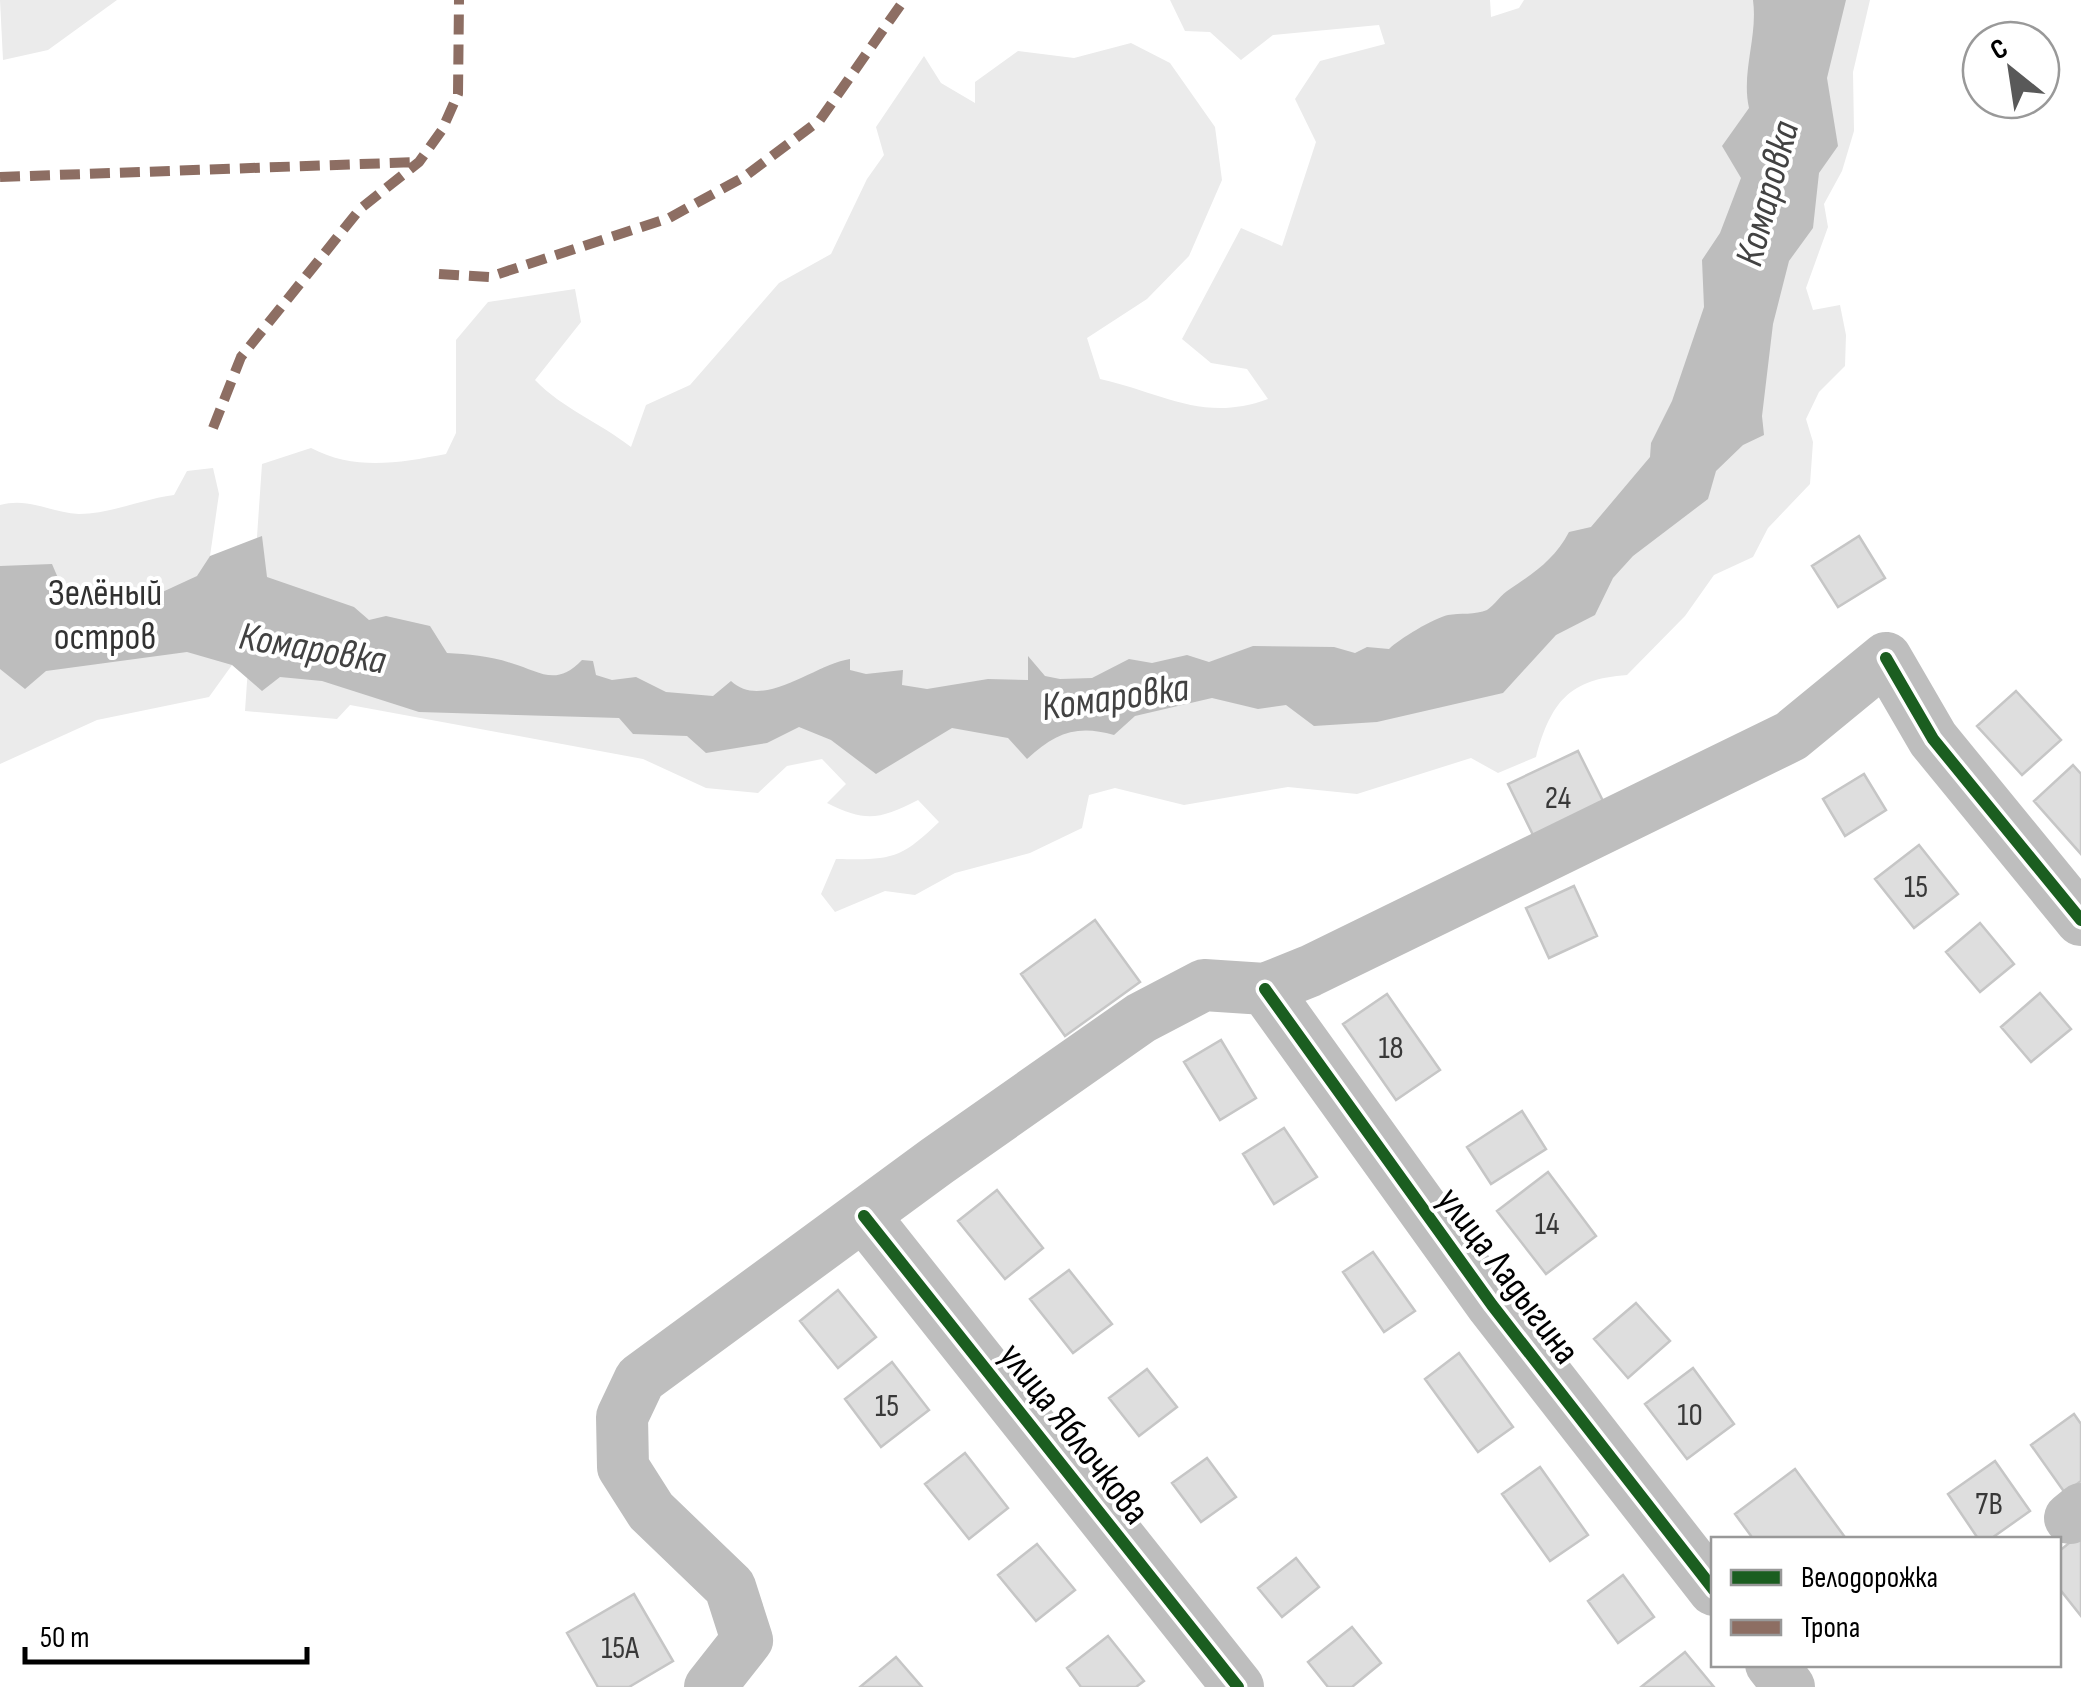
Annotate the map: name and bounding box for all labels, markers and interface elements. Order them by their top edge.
north arrow [1961,20,2061,120]
text: С [1985,32,2014,68]
water label: Комаровка [1726,116,1810,271]
park label: Зелёный остров [48,571,162,660]
water label: Комаровка [235,612,390,685]
water label: Комаровка [1039,664,1192,732]
house number: 24 [1545,779,1571,818]
house number: 15 [1904,868,1928,907]
house number: 18 [1378,1029,1404,1068]
street label: улица Ладыгина [1427,1179,1589,1373]
house number: 14 [1535,1205,1559,1244]
street label: улица Яблочкова [989,1334,1159,1534]
house number: 15 [875,1387,899,1426]
house number: 10 [1677,1396,1703,1435]
house number: 7В [1975,1485,2003,1524]
legend [1711,1537,2061,1667]
text: Велодорожка [1801,1560,1938,1596]
scale bar [25,1602,308,1664]
text: Тропа [1801,1610,1860,1646]
text: 50 m [40,1620,89,1656]
house number: 15А [601,1629,639,1668]

